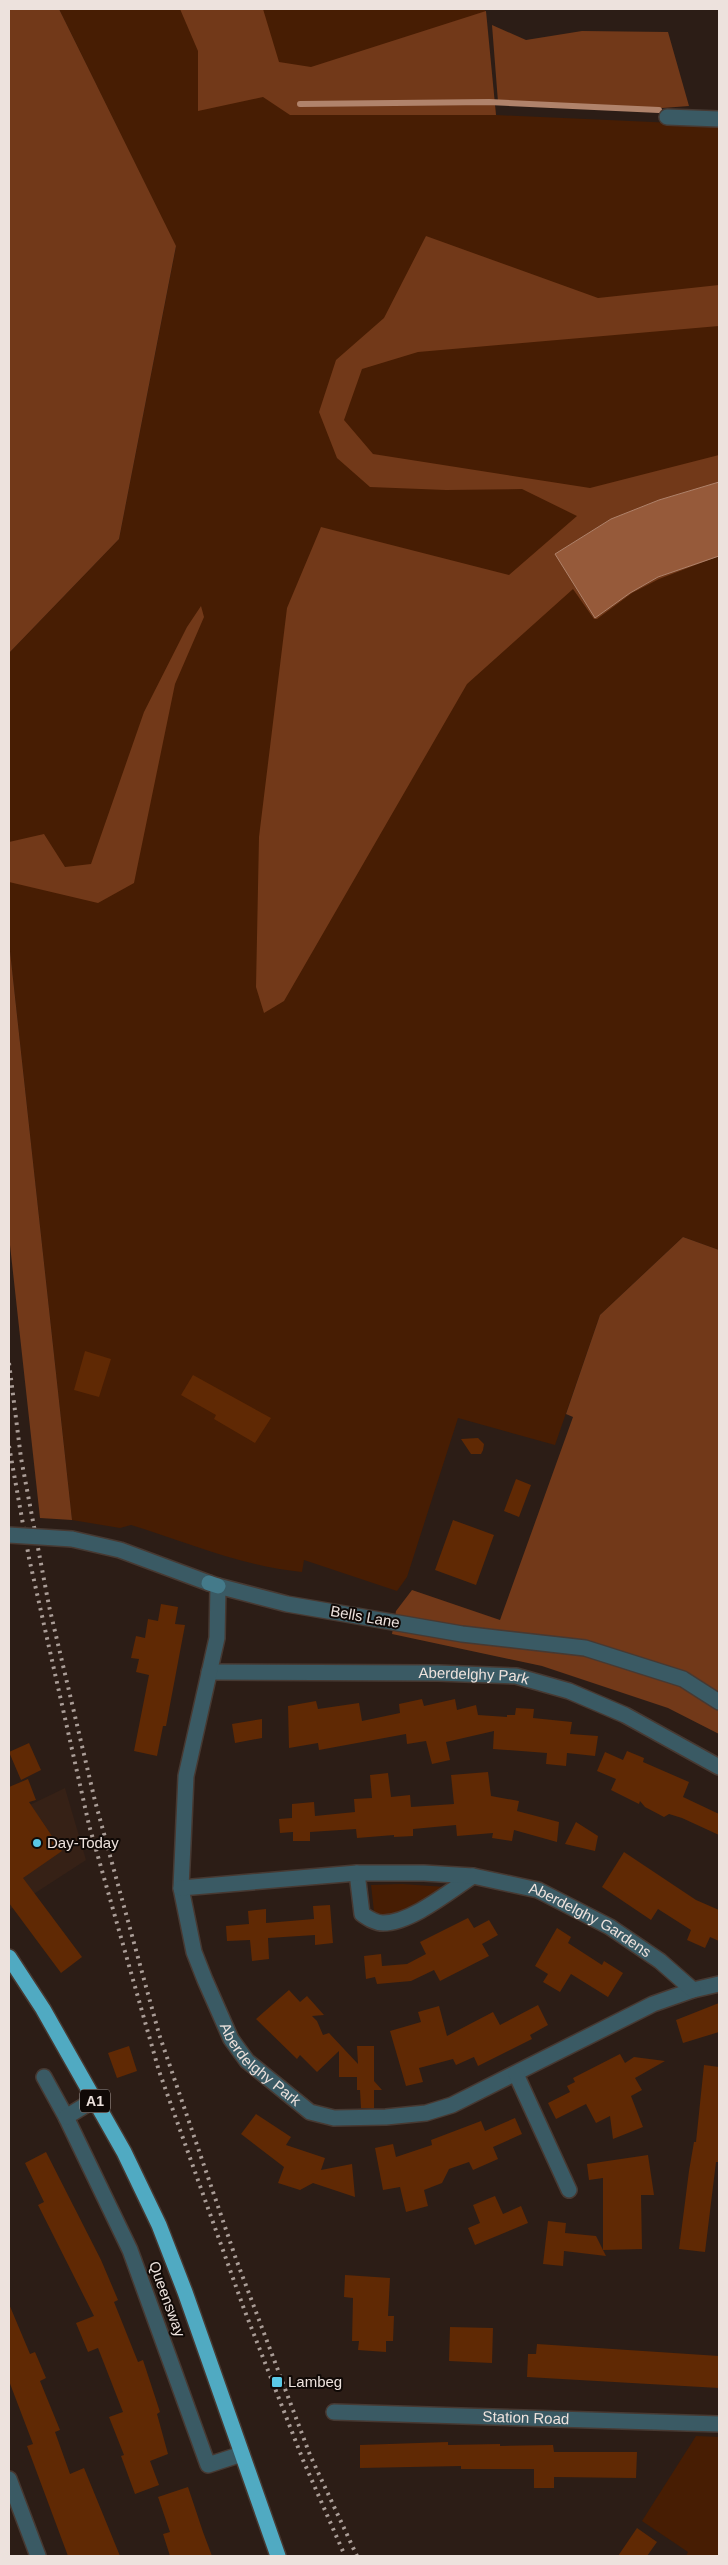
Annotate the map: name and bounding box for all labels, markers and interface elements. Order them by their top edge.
street label: Bells Lane [329,1602,401,1631]
street label: Aberdelghy Park [418,1664,532,1687]
place label: Day-Today [47,1834,119,1851]
marker: Day-Today [31,1837,43,1849]
street label: Aberdelghy Gardens [527,1879,654,1960]
street label: Aberdelghy Park [217,2020,305,2109]
road number: A1 [80,2090,110,2112]
street label: Queensway [146,2259,189,2339]
place label: Lambeg [288,2373,342,2390]
marker: Lambeg [270,2375,284,2389]
street label: Station Road [482,2408,570,2427]

